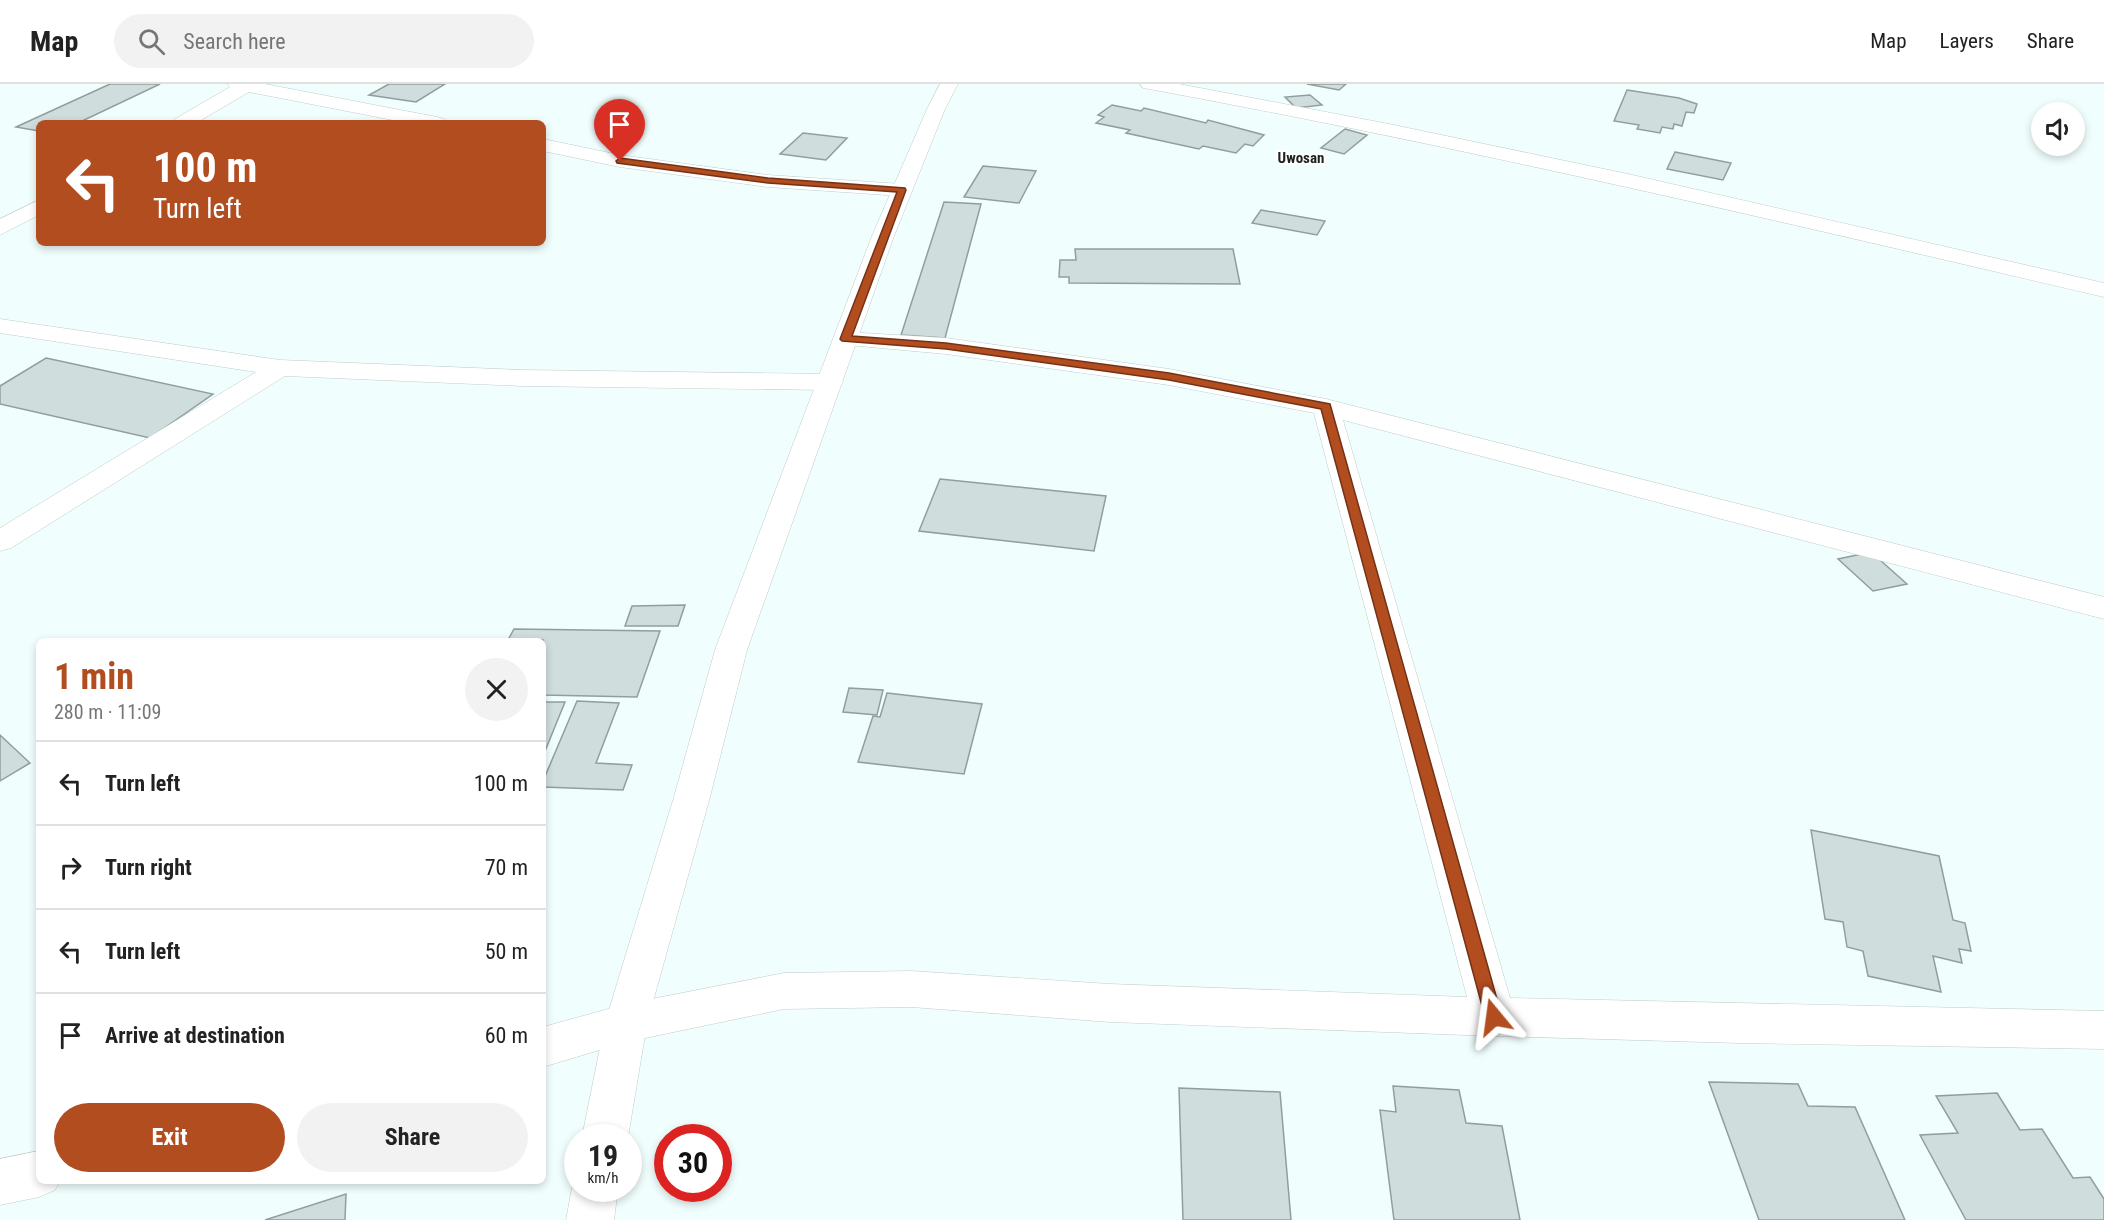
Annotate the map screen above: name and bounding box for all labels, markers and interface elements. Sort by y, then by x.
search box [114,14,534,68]
text: Map [30,25,78,58]
icon: search [135,25,168,58]
text: Search here [183,29,286,54]
text: Map [1870,29,1907,53]
text: Layers [1940,29,1994,53]
text: Share [2027,29,2074,53]
pin [594,99,645,161]
map controls [2031,102,2085,156]
button: sound [2031,102,2085,156]
icon: arrive [603,108,636,141]
text: 100 m [153,143,258,192]
icon: left [54,144,132,222]
district label: Uwosan [1278,149,1324,167]
text: Turn left [153,193,242,225]
text: 1 min [54,656,134,698]
button: close [465,658,528,721]
text: 280 m · 11:09 [54,700,161,724]
icon: left [54,767,87,800]
text: Turn left [105,771,180,796]
text: 100 m [474,771,528,796]
icon: right [54,851,87,884]
text: Turn right [105,855,192,880]
text: 70 m [485,855,528,880]
icon: left [54,935,87,968]
text: Turn left [105,939,180,964]
text: 50 m [485,939,528,964]
position arrow [1462,985,1526,1049]
icon: arrive [54,1019,87,1052]
text: Arrive at destination [105,1023,285,1048]
text: 60 m [485,1023,528,1048]
button: Exit [54,1103,285,1172]
button: Share [297,1103,528,1172]
speed limit sign: 30 [654,1124,732,1202]
text: 19 [588,1138,618,1173]
text: km/h [588,1169,618,1187]

